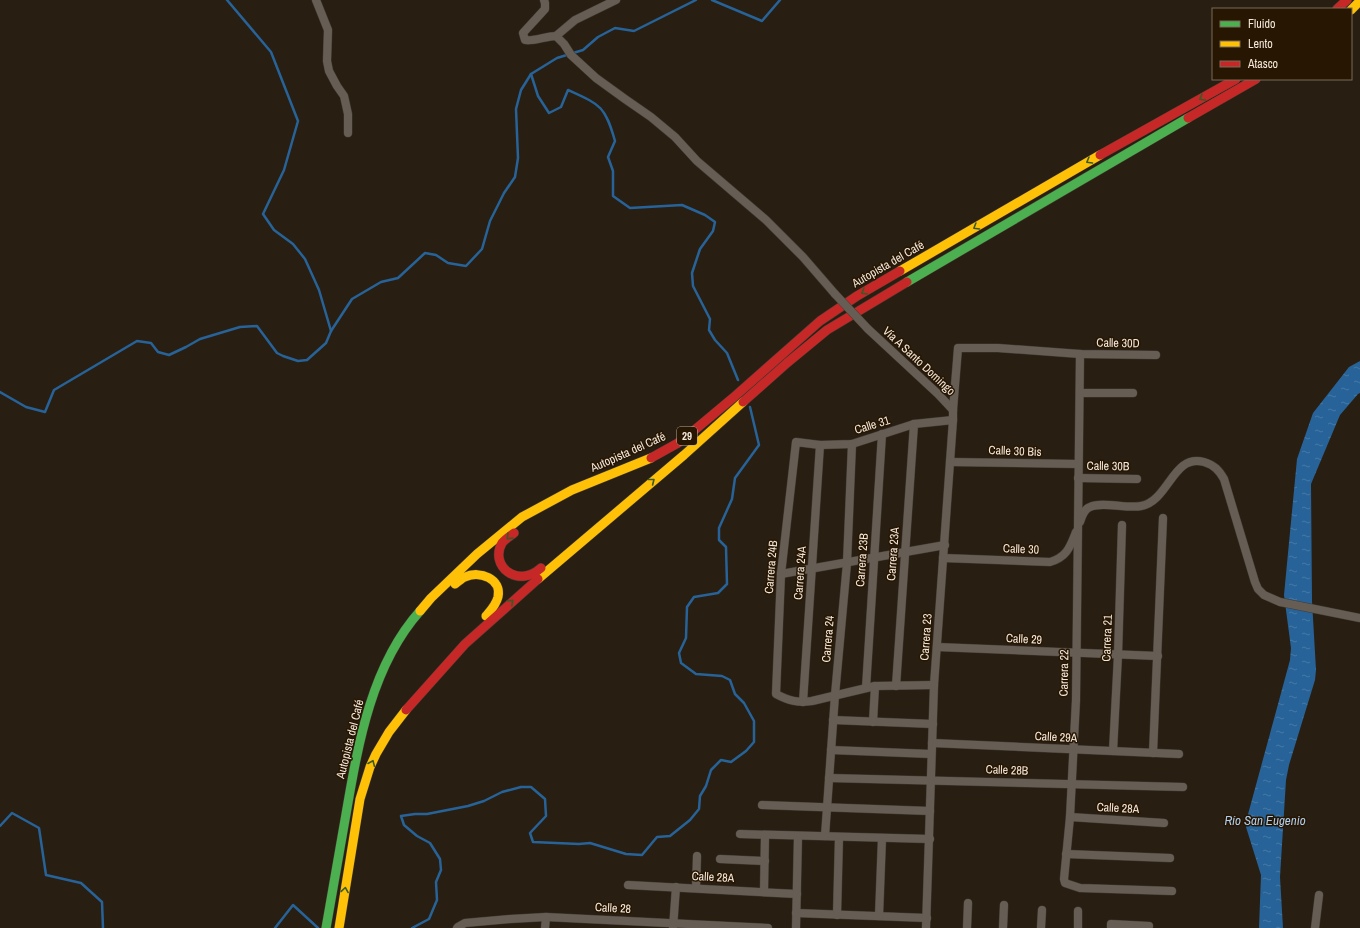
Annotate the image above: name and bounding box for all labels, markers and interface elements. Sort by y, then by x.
legend [1212,8,1352,80]
text: Fluido [1248,16,1275,32]
text: Lento [1248,36,1273,52]
text: Atasco [1247,56,1278,72]
one-way arrow [1199,93,1206,101]
one-way arrow [1085,157,1093,164]
one-way arrow [973,223,980,230]
street label: Autopista del Café [848,237,927,292]
one-way arrow [861,288,868,295]
street label: Vía A Santo Domingo [879,323,959,399]
street label: Calle 30D [1096,335,1140,351]
street label: Calle 31 [852,412,892,438]
road number: 29 [677,427,697,445]
street label: Autopista del Café [587,428,668,476]
street label: Calle 30 Bis [988,442,1042,460]
street label: Calle 30B [1087,458,1130,474]
one-way arrow [648,479,655,486]
street label: Carrera 23A [883,526,903,581]
one-way arrow [506,532,514,540]
street label: Carrera 23B [852,532,872,587]
street label: Carrera 24B [761,539,781,594]
street label: Calle 30 [1003,540,1039,558]
street label: Carrera 24A [790,545,810,600]
one-way arrow [506,599,514,607]
street label: Carrera 23 [916,613,936,661]
street label: Carrera 24 [818,614,838,663]
street label: Carrera 21 [1098,614,1116,662]
street label: Calle 29 [1006,630,1042,648]
street label: Carrera 22 [1056,649,1072,697]
street label: Autopista del Café [332,698,368,781]
street label: Calle 29A [1034,728,1078,746]
one-way arrow [367,759,375,767]
street label: Calle 28B [985,761,1029,779]
street label: Calle 28A [1096,799,1140,817]
water label: Río San Eugenio [1224,812,1306,829]
street label: Calle 28A [691,868,735,886]
one-way arrow [340,886,349,893]
street label: Calle 28 [595,899,631,917]

